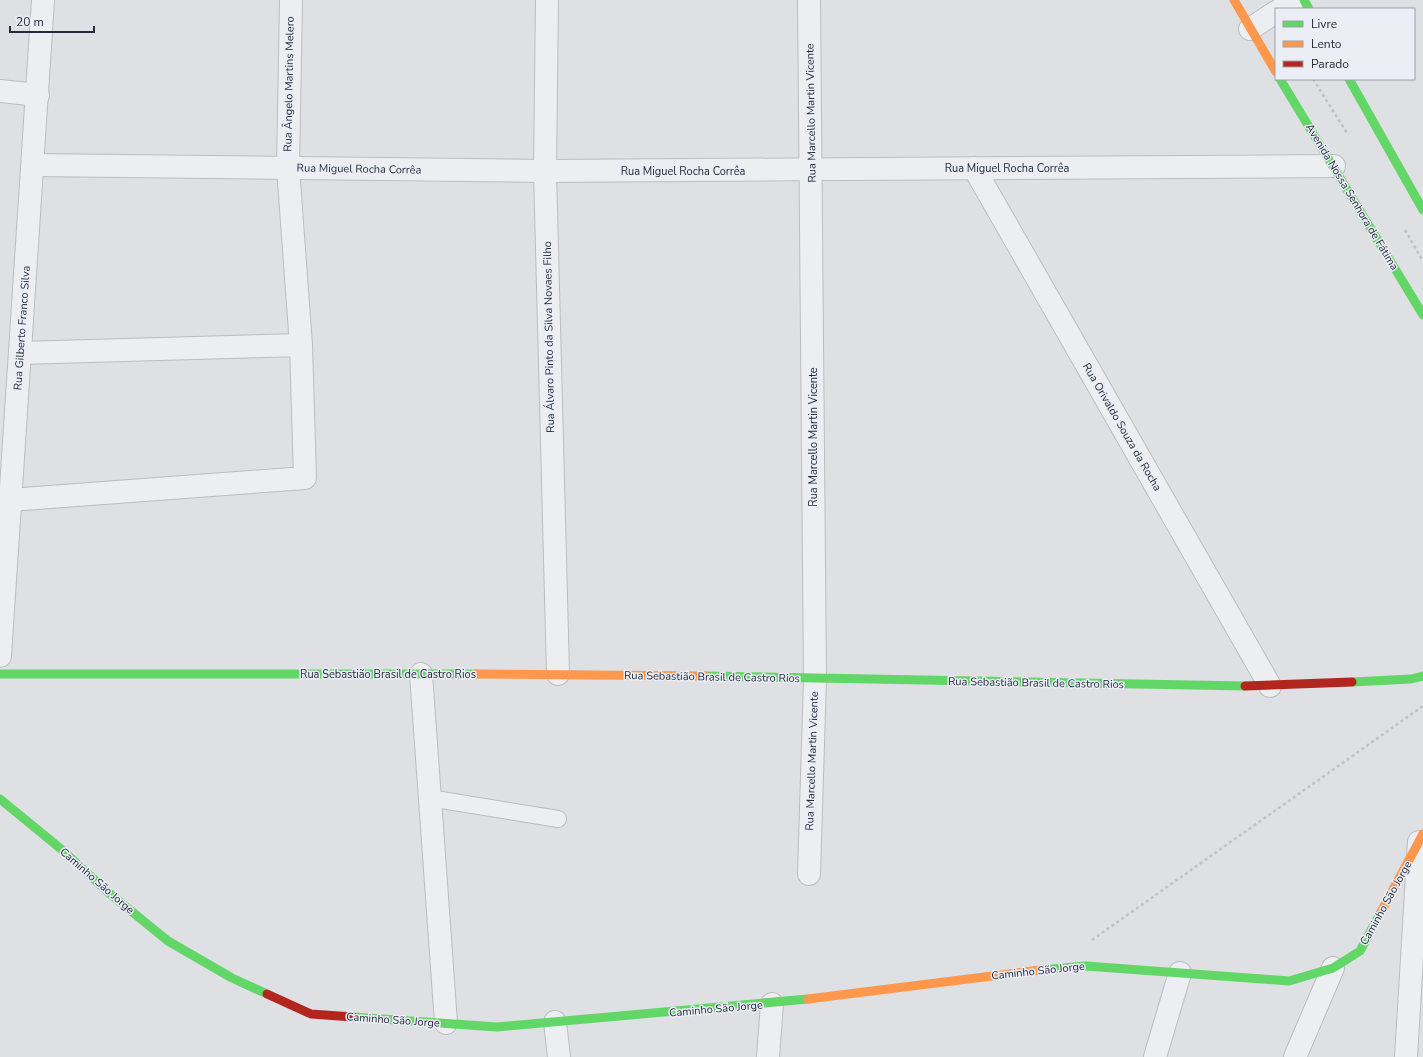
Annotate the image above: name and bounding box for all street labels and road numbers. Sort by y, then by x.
street label: Rua Ângelo Martins Melero [279,16,298,152]
street label: Rua Marcello Martin Vicente [802,43,820,183]
street label: Avenida Nossa Senhora de Fátima [1302,121,1402,273]
street label: Rua Miguel Rocha Corrêa [297,160,422,178]
street label: Rua Miguel Rocha Corrêa [945,161,1069,176]
street label: Rua Miguel Rocha Corrêa [621,164,745,179]
street label: Rua Álvaro Pinto da Silva Novaes Filho [539,241,558,433]
street label: Rua Gilberto Franco Silva [10,265,34,391]
street label: Rua Orivaldo Souza da Rocha [1079,360,1165,494]
street label: Rua Marcello Martin Vicente [806,367,821,507]
street label: Rua Sebastião Brasil de Castro Rios [300,667,476,682]
street label: Rua Sebastião Brasil de Castro Rios [624,668,800,686]
street label: Rua Sebastião Brasil de Castro Rios [948,674,1124,692]
street label: Rua Marcello Martin Vicente [802,691,822,831]
street label: Caminho São Jorge [57,845,137,918]
street label: Caminho São Jorge [1357,858,1415,948]
street label: Caminho São Jorge [991,959,1086,983]
street label: Caminho São Jorge [669,997,764,1021]
street label: Caminho São Jorge [346,1009,440,1031]

